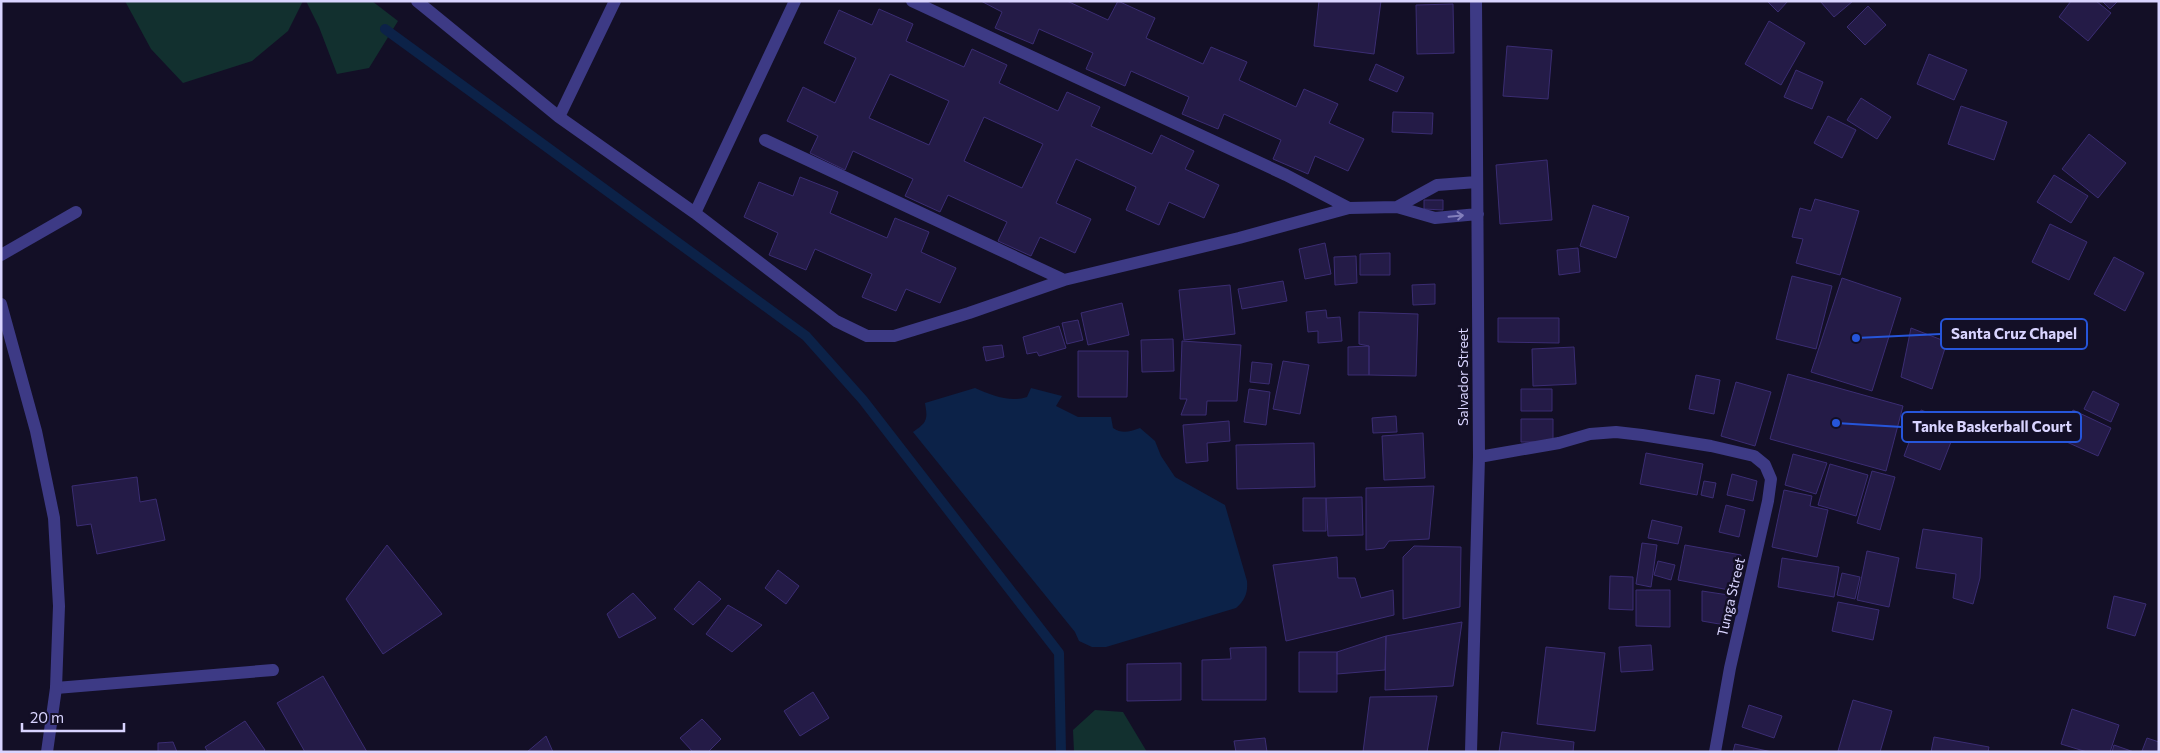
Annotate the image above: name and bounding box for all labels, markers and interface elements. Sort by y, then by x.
one-way arrow [1448,211,1464,221]
callout: Santa Cruz Chapel [1941,319,2087,349]
text: Santa Cruz Chapel [1951,324,2077,342]
street label: Salvador Street [1454,328,1471,426]
callout: Tanke Baskerball Court [1902,412,2081,442]
text: Tanke Baskerball Court [1912,417,2072,435]
street label: Tunga Street [1713,555,1748,638]
scale bar [22,700,125,732]
text: 20 m [30,708,64,726]

